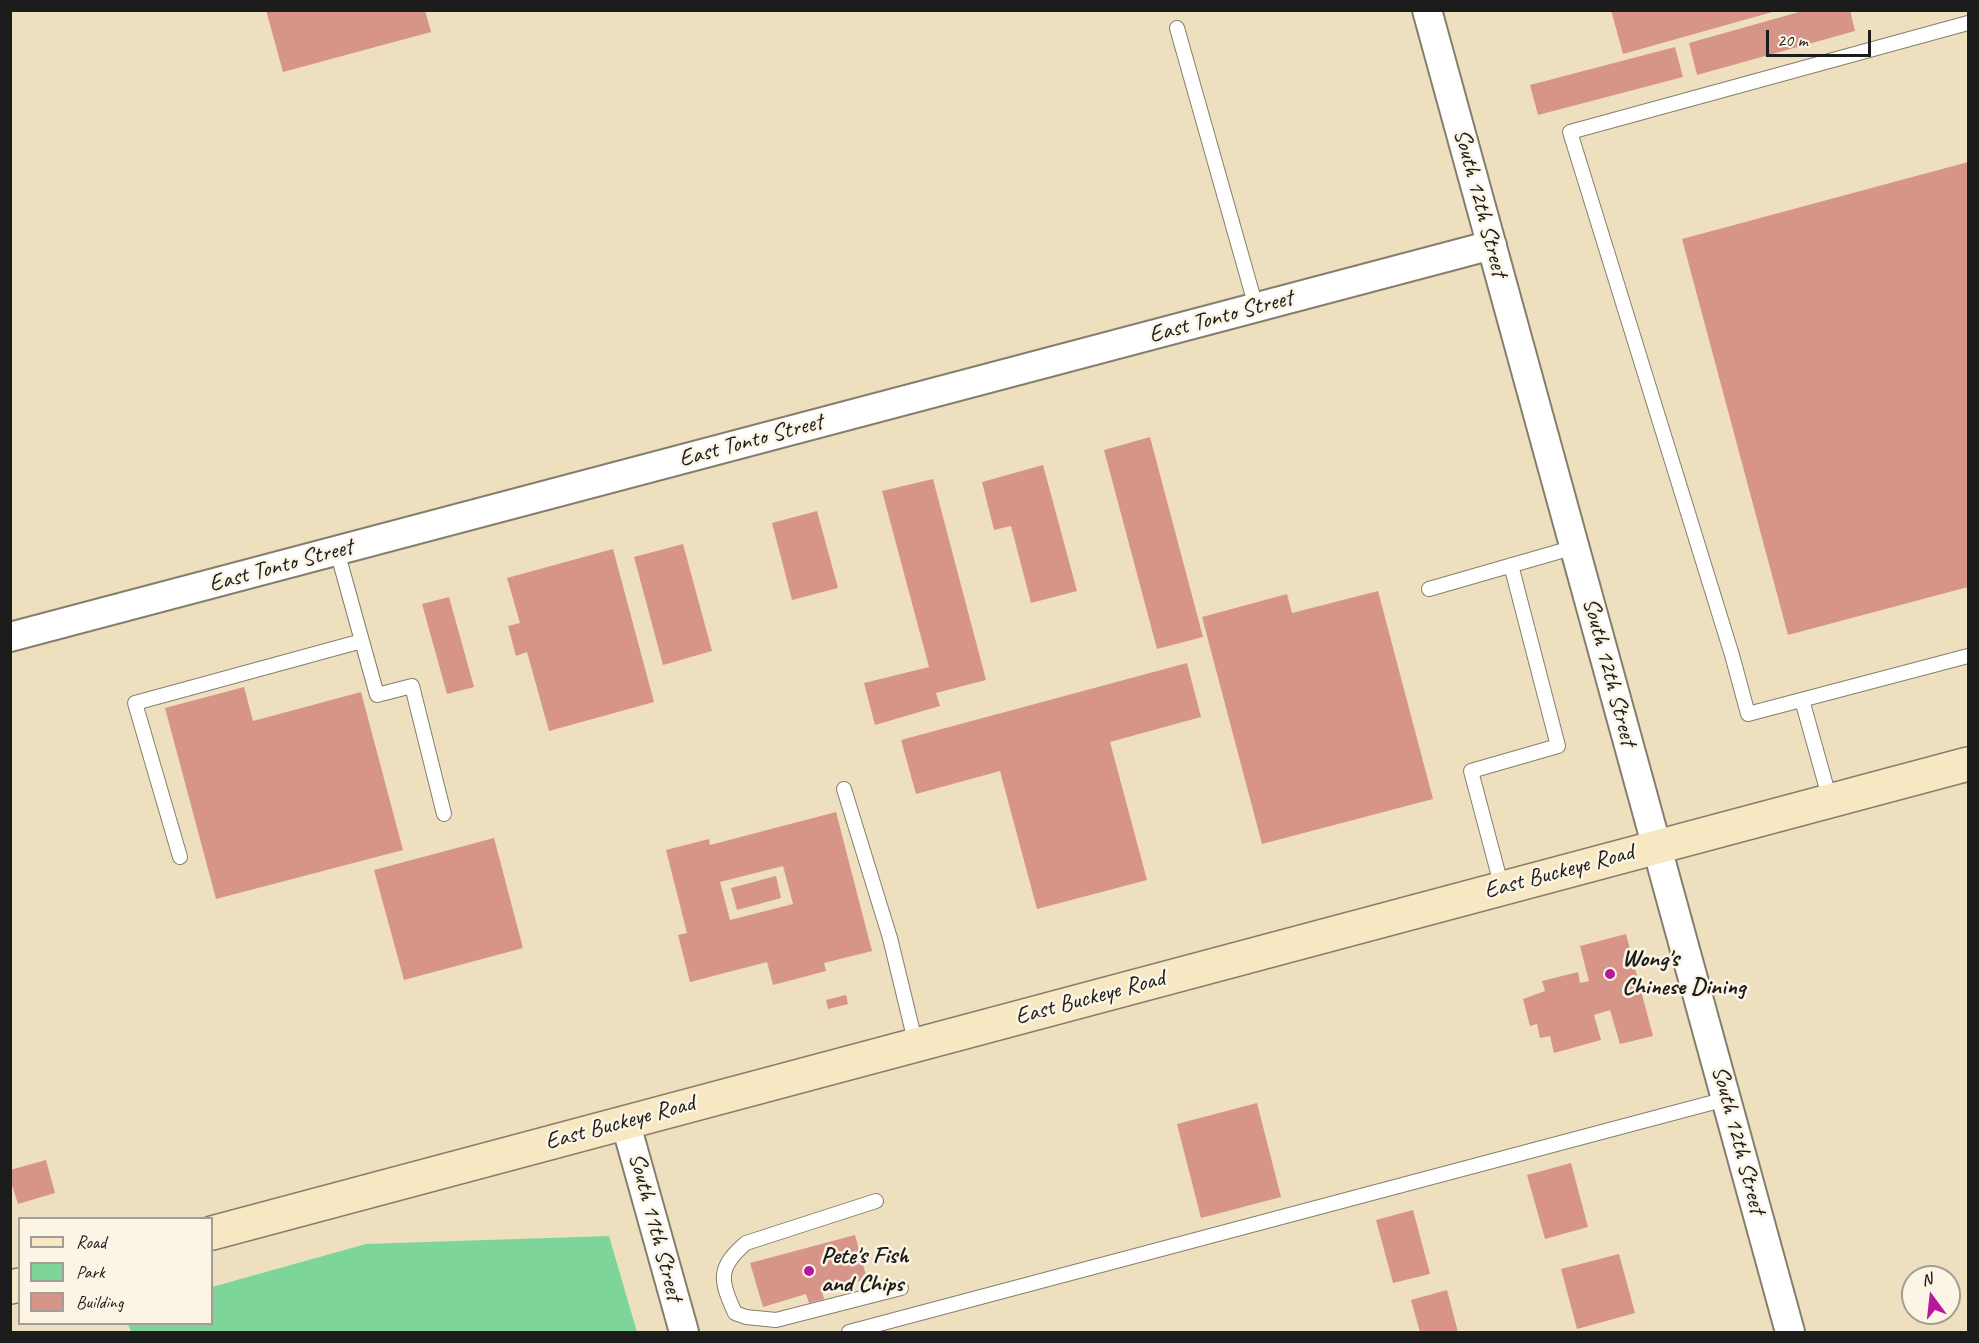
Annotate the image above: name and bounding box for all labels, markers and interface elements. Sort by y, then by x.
scale bar [1769,18,1874,56]
text: 20 m [1777,29,1808,51]
street label: South 12th Street [1446,126,1514,280]
street label: East Tonto Street [1146,284,1296,350]
street label: East Tonto Street [676,408,826,474]
street label: East Tonto Street [206,533,356,599]
street label: South 12th Street [1575,595,1643,749]
street label: East Buckeye Road [1481,838,1637,906]
place label: Wong's Chinese Dining [1622,946,1745,1002]
street label: East Buckeye Road [1012,964,1168,1032]
marker: Wong's Chinese Dining [1603,967,1617,981]
street label: South 12th Street [1704,1063,1772,1217]
street label: East Buckeye Road [542,1089,698,1157]
street label: South 11th Street [621,1150,689,1304]
legend [18,1217,213,1325]
text: Road [76,1231,106,1253]
place label: Pete's Fish and Chips [821,1243,908,1299]
text: Park [76,1261,105,1283]
marker: Pete's Fish and Chips [802,1264,816,1278]
north arrow [1901,1265,1961,1325]
text: N [1919,1269,1934,1290]
text: Building [76,1291,123,1313]

